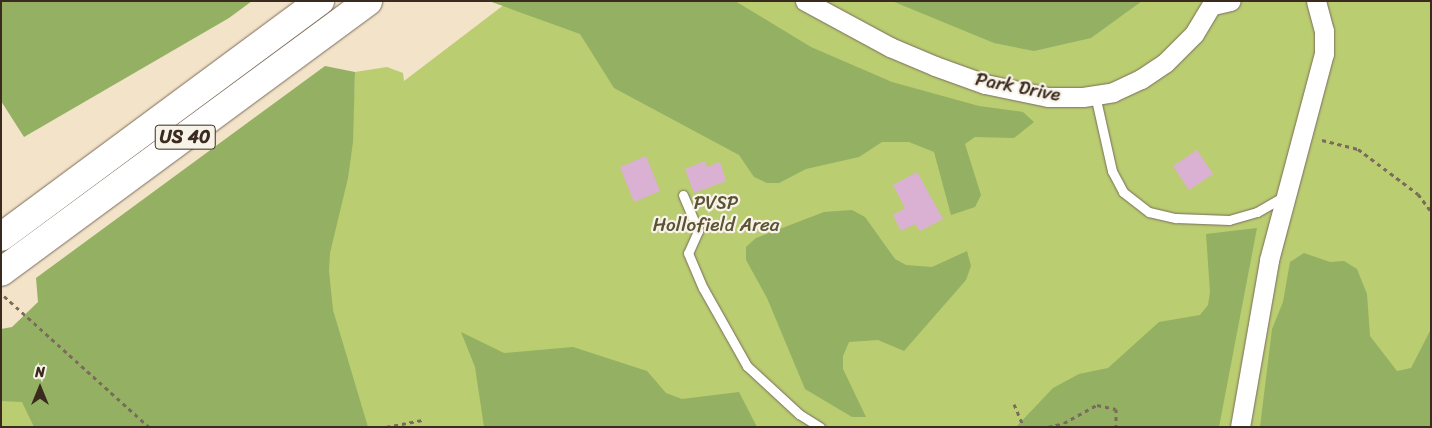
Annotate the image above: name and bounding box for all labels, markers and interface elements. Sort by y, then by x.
street label: Park Drive [973,68,1063,106]
road number: US 40 [154,121,216,152]
park label: PVSP Hollofield Area [653,192,779,236]
text: N [35,360,45,385]
north arrow [15,363,65,413]

